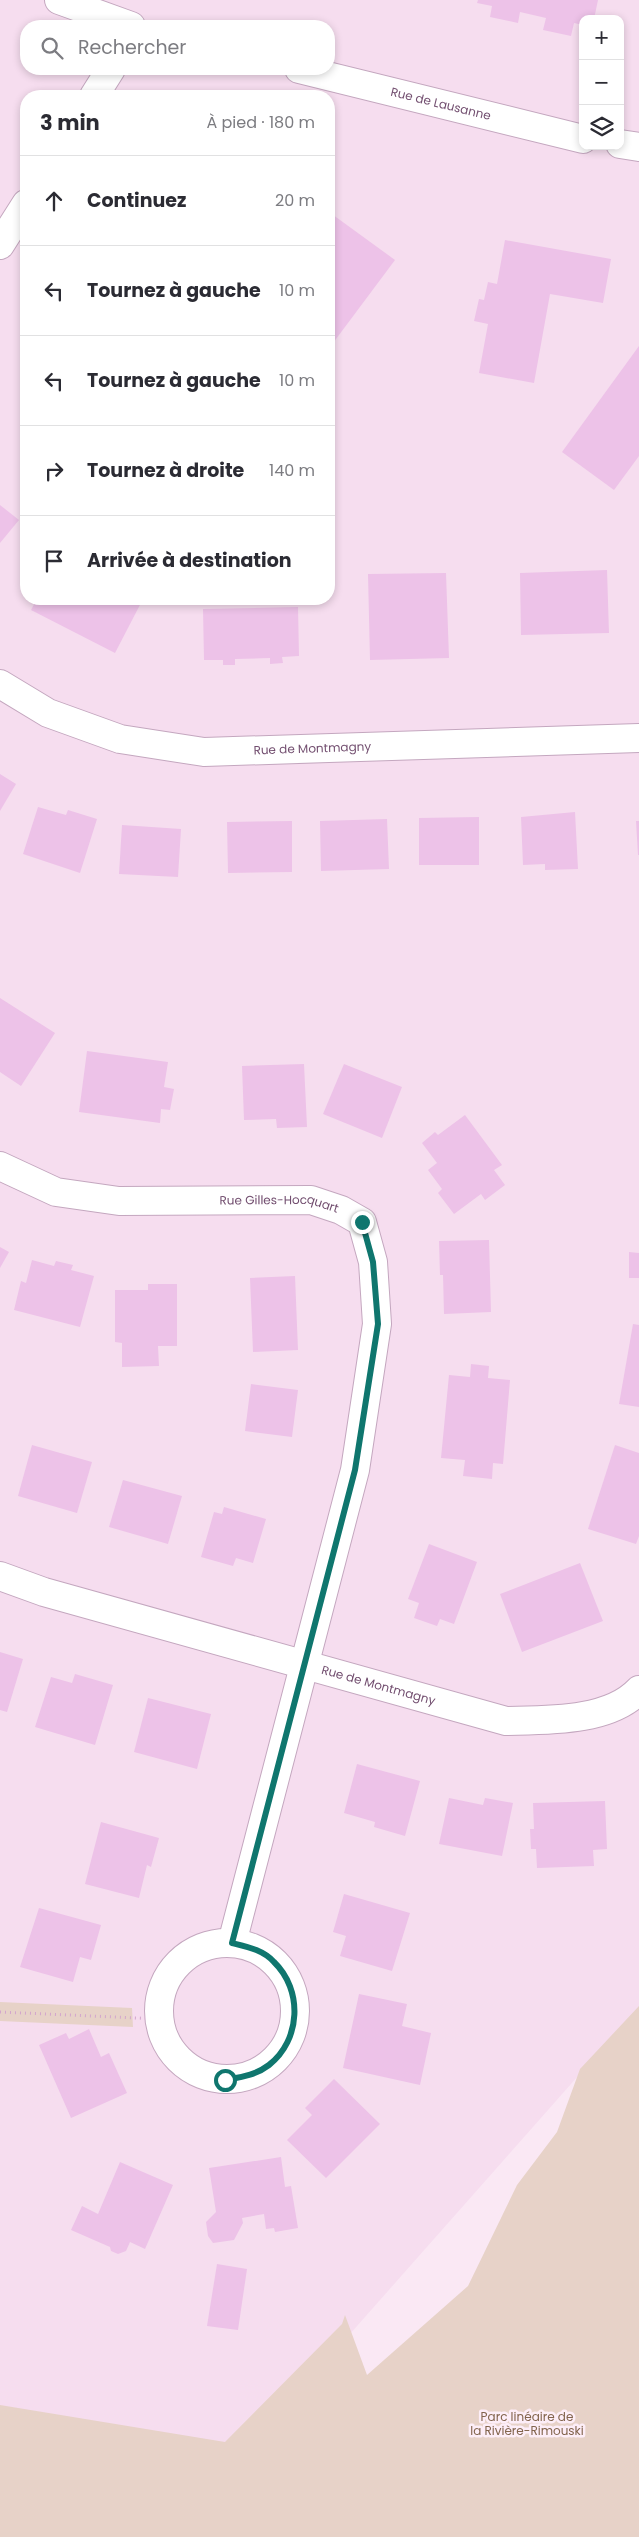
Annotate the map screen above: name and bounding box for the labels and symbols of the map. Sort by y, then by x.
street label: Rue de Lausanne [389,83,493,124]
street label: Rue de Montmagny [253,738,372,758]
street label: Rue Gilles-Hocquart [219,1190,341,1217]
route end [351,1211,374,1234]
street label: Rue de Montmagny [320,1661,438,1709]
route start [214,2069,237,2092]
park label: Parc linéaire de la Rivière-Rimouski [470,2408,584,2439]

